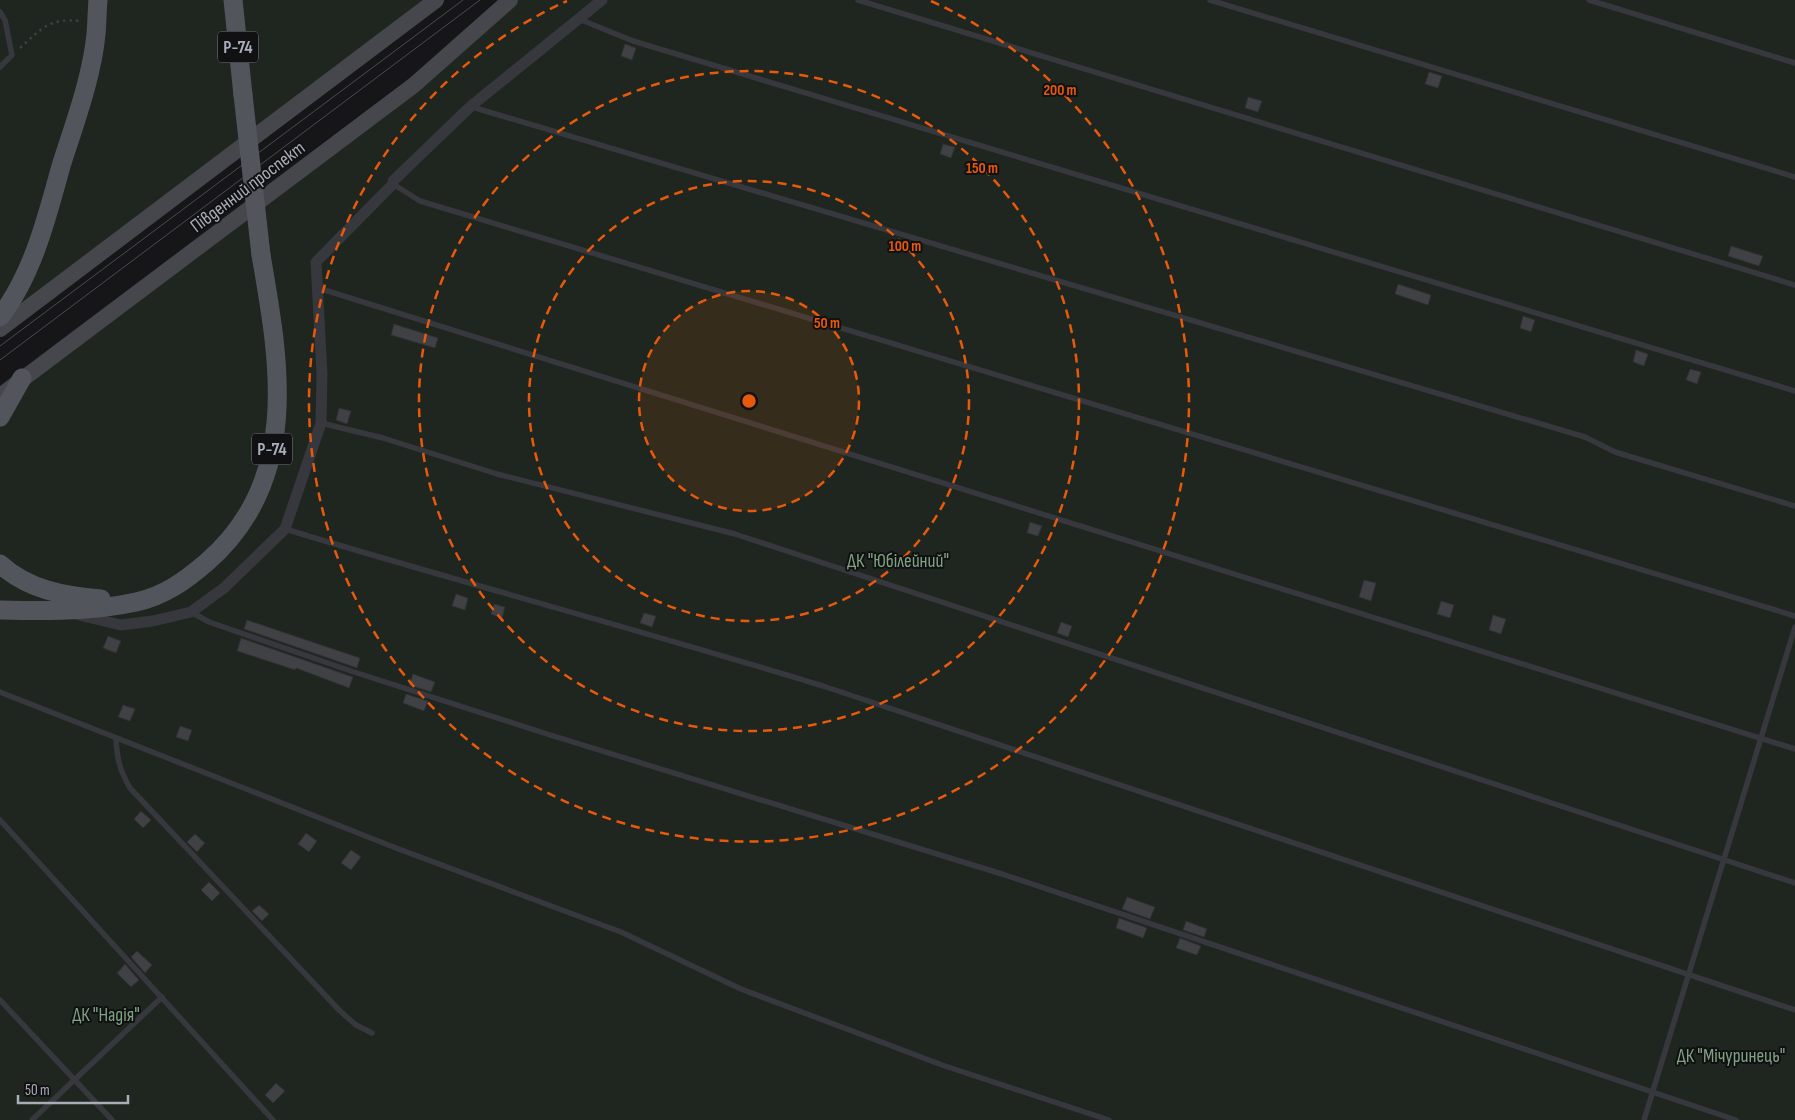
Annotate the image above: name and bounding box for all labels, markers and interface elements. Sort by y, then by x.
road number: Р-74 [218,32,258,62]
text: 200 m [1043,81,1077,100]
street label: Південний проспект [186,137,310,238]
text: 150 m [966,159,998,178]
text: 100 m [889,237,921,256]
text: 50 m [814,314,840,333]
centre of rings [740,392,758,410]
road number: Р-74 [252,434,292,464]
park label: ДК "Юбілейний" [847,550,949,573]
park label: ДК "Надія" [72,1004,140,1027]
park label: ДК "Мічуринець" [1677,1045,1785,1068]
scale bar [18,1072,128,1104]
text: 50 m [25,1081,50,1100]

